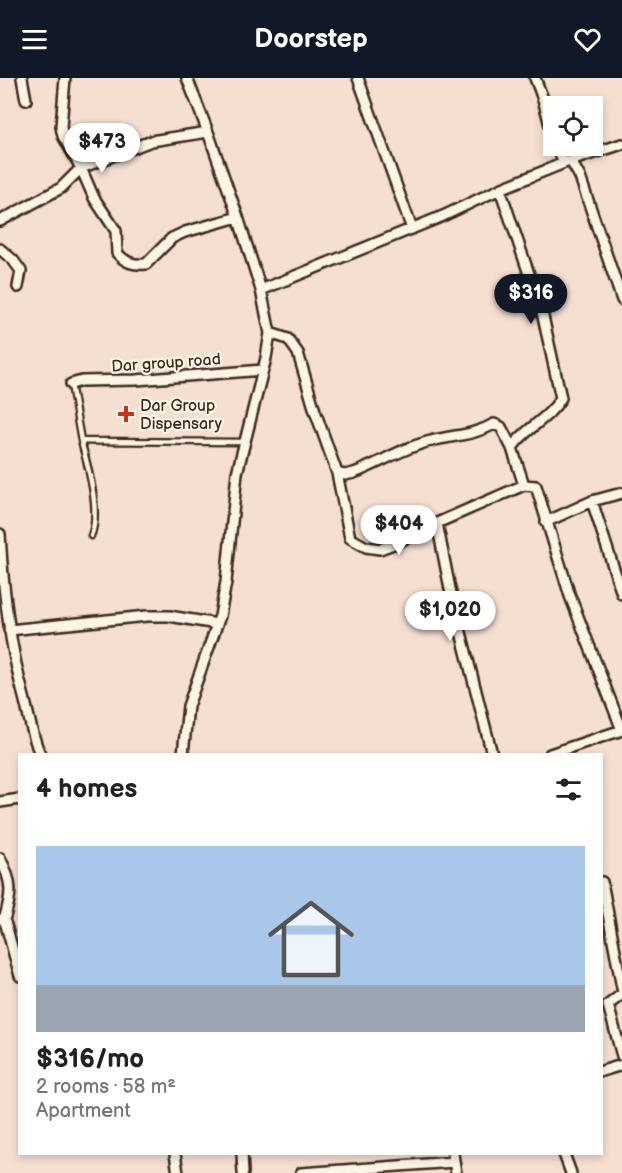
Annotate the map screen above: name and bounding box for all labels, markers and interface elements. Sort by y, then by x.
icon: menu [18,23,51,56]
text: Doorstep [254,23,368,55]
icon: heart [571,23,604,56]
map controls [543,96,603,156]
button: locate [543,96,603,156]
pin: $473 [66,123,138,174]
text: $473 [78,130,126,154]
pin: $316 [495,274,567,325]
text: $316 [508,281,554,305]
street label: Dar group road [111,350,221,377]
place label: Dar Group Dispensary [140,397,223,434]
marker: Dar Group Dispensary [117,405,135,423]
pin: $404 [363,505,435,556]
text: $404 [374,512,424,536]
pin: $1,020 [401,591,499,642]
text: $1,020 [419,598,481,622]
icon: filters [552,773,585,806]
text: 4 homes [36,774,137,805]
icon: home [257,885,365,993]
text: $316/mo [36,1044,144,1075]
text: 2 rooms · 58 m² [36,1075,176,1099]
text: Apartment [36,1099,131,1123]

